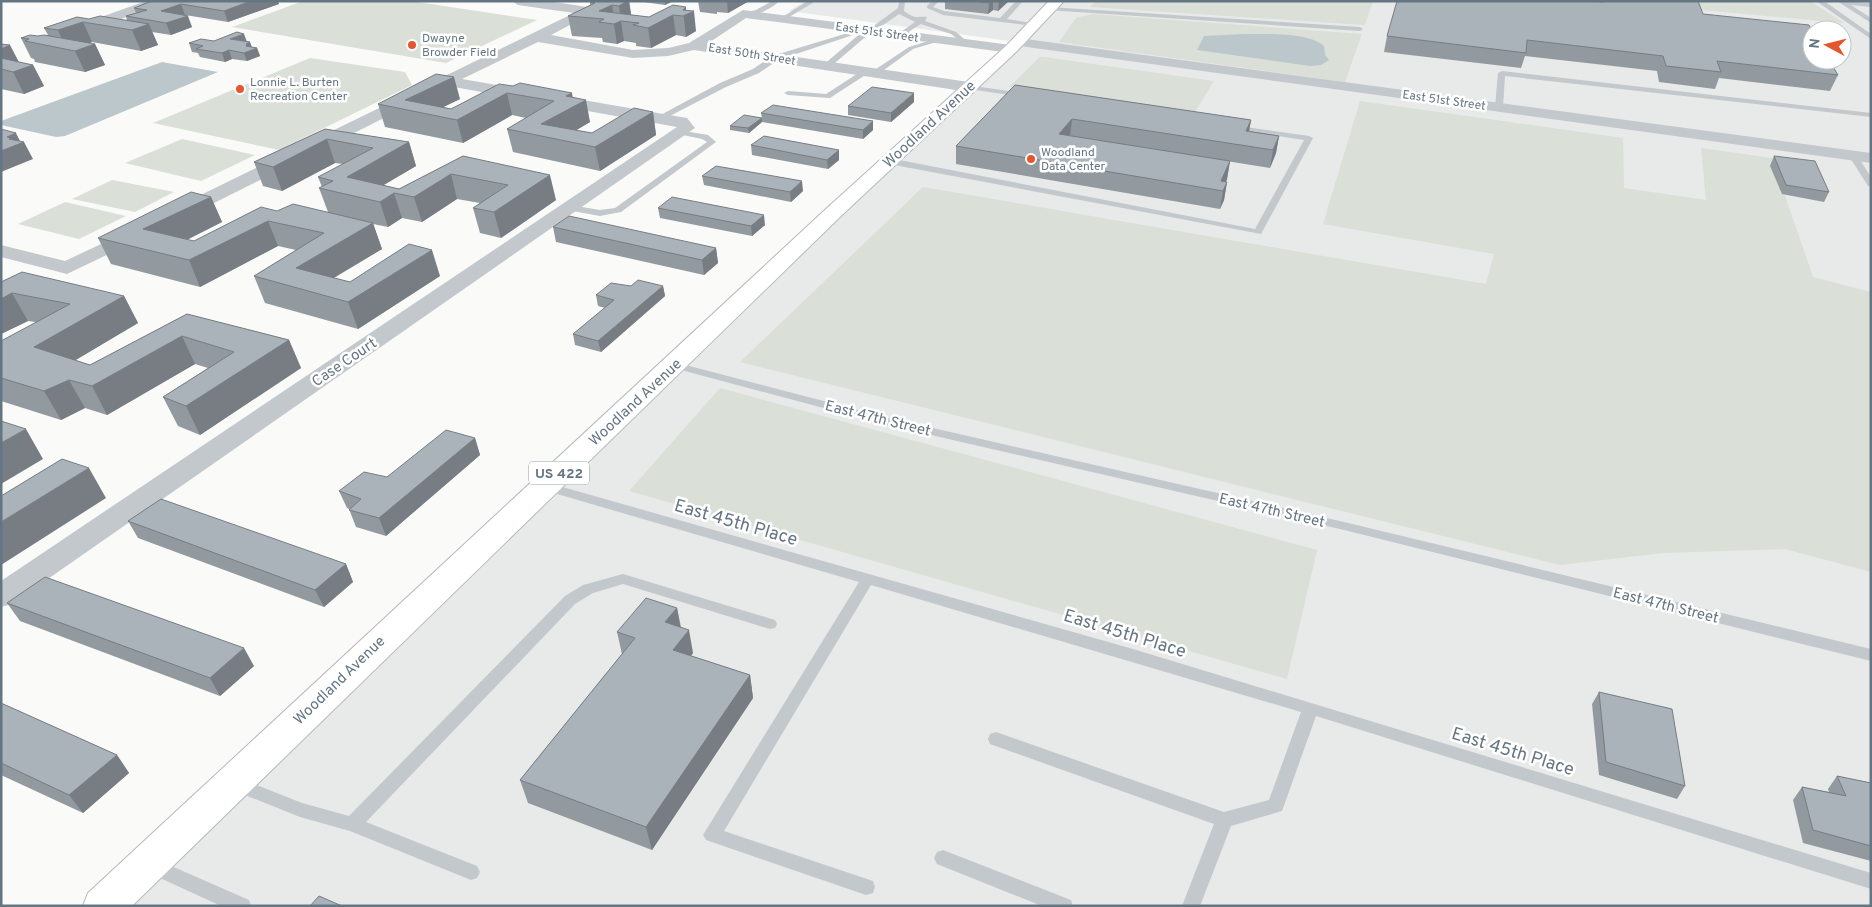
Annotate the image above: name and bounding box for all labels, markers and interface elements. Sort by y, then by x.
street label: East 51st Street [834,19,920,47]
north arrow [1802,20,1852,70]
place label: Dwayne Browder Field [422,31,496,61]
text: N [1807,38,1825,50]
marker: Dwayne Browder Field [406,39,418,51]
street label: East 50th Street [707,40,797,70]
place label: Lonnie L. Burten Recreation Center [250,75,348,105]
street label: Woodland Avenue [880,77,980,173]
marker: Lonnie L. Burten Recreation Center [234,83,246,95]
street label: East 51st Street [1401,87,1487,115]
place label: Woodland Data Center [1041,145,1106,175]
marker: Woodland Data Center [1025,153,1037,165]
street label: Case Court [309,335,381,392]
street label: Woodland Avenue [586,355,686,451]
street label: East 47th Street [823,397,932,442]
road number: US 422 [529,462,589,484]
street label: East 47th Street [1217,490,1326,533]
street label: East 45th Place [671,495,800,552]
street label: East 47th Street [1611,584,1720,629]
street label: East 45th Place [1060,605,1189,664]
street label: Woodland Avenue [290,633,390,730]
street label: East 45th Place [1448,723,1577,782]

